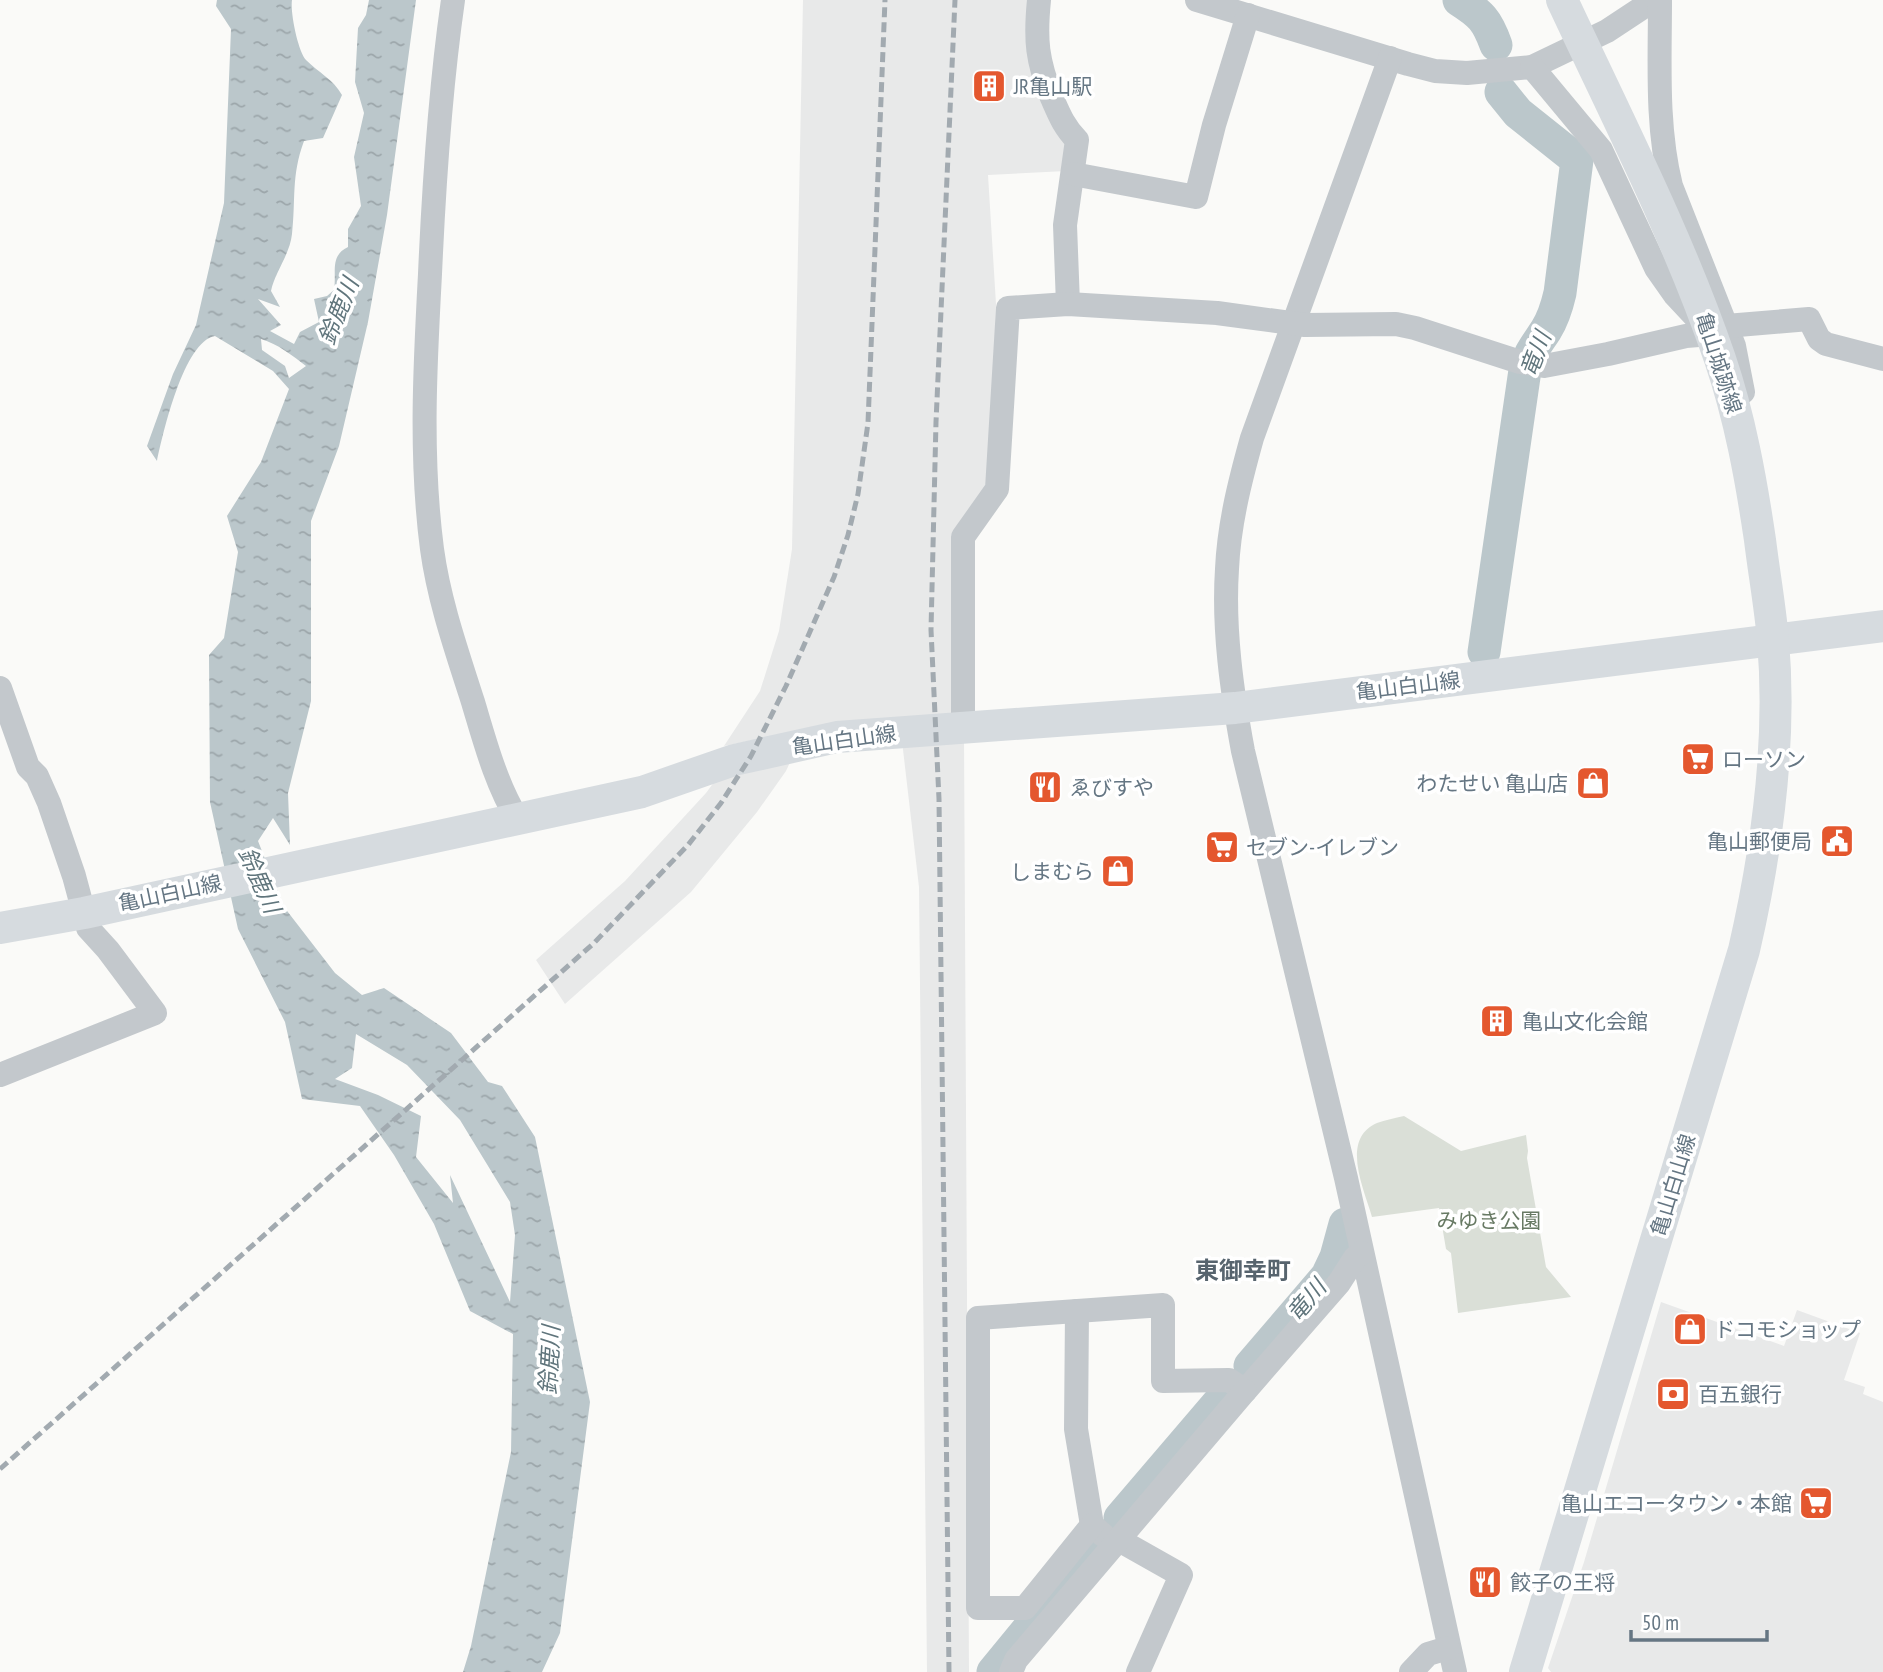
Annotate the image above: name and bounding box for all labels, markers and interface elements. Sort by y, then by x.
building icon: JR亀山駅 [970,67,1008,105]
place label: JR亀山駅 [1013,73,1092,100]
water label: 鈴鹿川 [312,271,365,348]
street label: 亀山城跡線 [1690,309,1748,417]
water label: 竜川 [1513,325,1558,381]
street label: 亀山白山線 [1354,666,1462,706]
street label: 亀山白山線 [790,719,898,761]
supermarket icon: ローソン [1679,740,1717,778]
place label: ローソン [1722,746,1806,773]
shop icon: わたせい 亀山店 [1574,764,1612,802]
restaurant icon: ゑびすや [1026,768,1064,806]
place label: わたせい 亀山店 [1417,770,1568,797]
place label: ゑびすや [1070,774,1154,801]
public building icon: 亀山郵便局 [1818,822,1856,860]
supermarket icon: セブン-イレブン [1203,828,1241,866]
place label: 亀山郵便局 [1707,828,1812,855]
place label: セブン-イレブン [1246,834,1399,861]
water label: 鈴鹿川 [233,843,288,920]
shop icon: しまむら [1099,852,1137,890]
place label: しまむら [1010,858,1094,885]
street label: 亀山白山線 [116,869,224,917]
building icon: 亀山文化会館 [1478,1002,1516,1040]
place label: 亀山文化会館 [1522,1008,1648,1035]
street label: 亀山白山線 [1645,1131,1701,1239]
park label: みゆき公園 [1437,1207,1542,1234]
district label: 東御幸町 [1195,1255,1291,1286]
water label: 竜川 [1280,1271,1334,1327]
shop icon: ドコモショップ [1671,1310,1709,1348]
place label: ドコモショップ [1714,1316,1861,1343]
water label: 鈴鹿川 [533,1322,565,1395]
bank icon: 百五銀行 [1654,1375,1692,1413]
place label: 百五銀行 [1698,1381,1782,1408]
supermarket icon: 亀山エコータウン・本館 [1797,1484,1835,1522]
place label: 亀山エコータウン・本館 [1561,1490,1792,1517]
restaurant icon: 餃子の王将 [1466,1563,1504,1601]
place label: 餃子の王将 [1510,1569,1615,1596]
scale bar [1631,1598,1768,1642]
text: 50 m [1642,1609,1679,1636]

